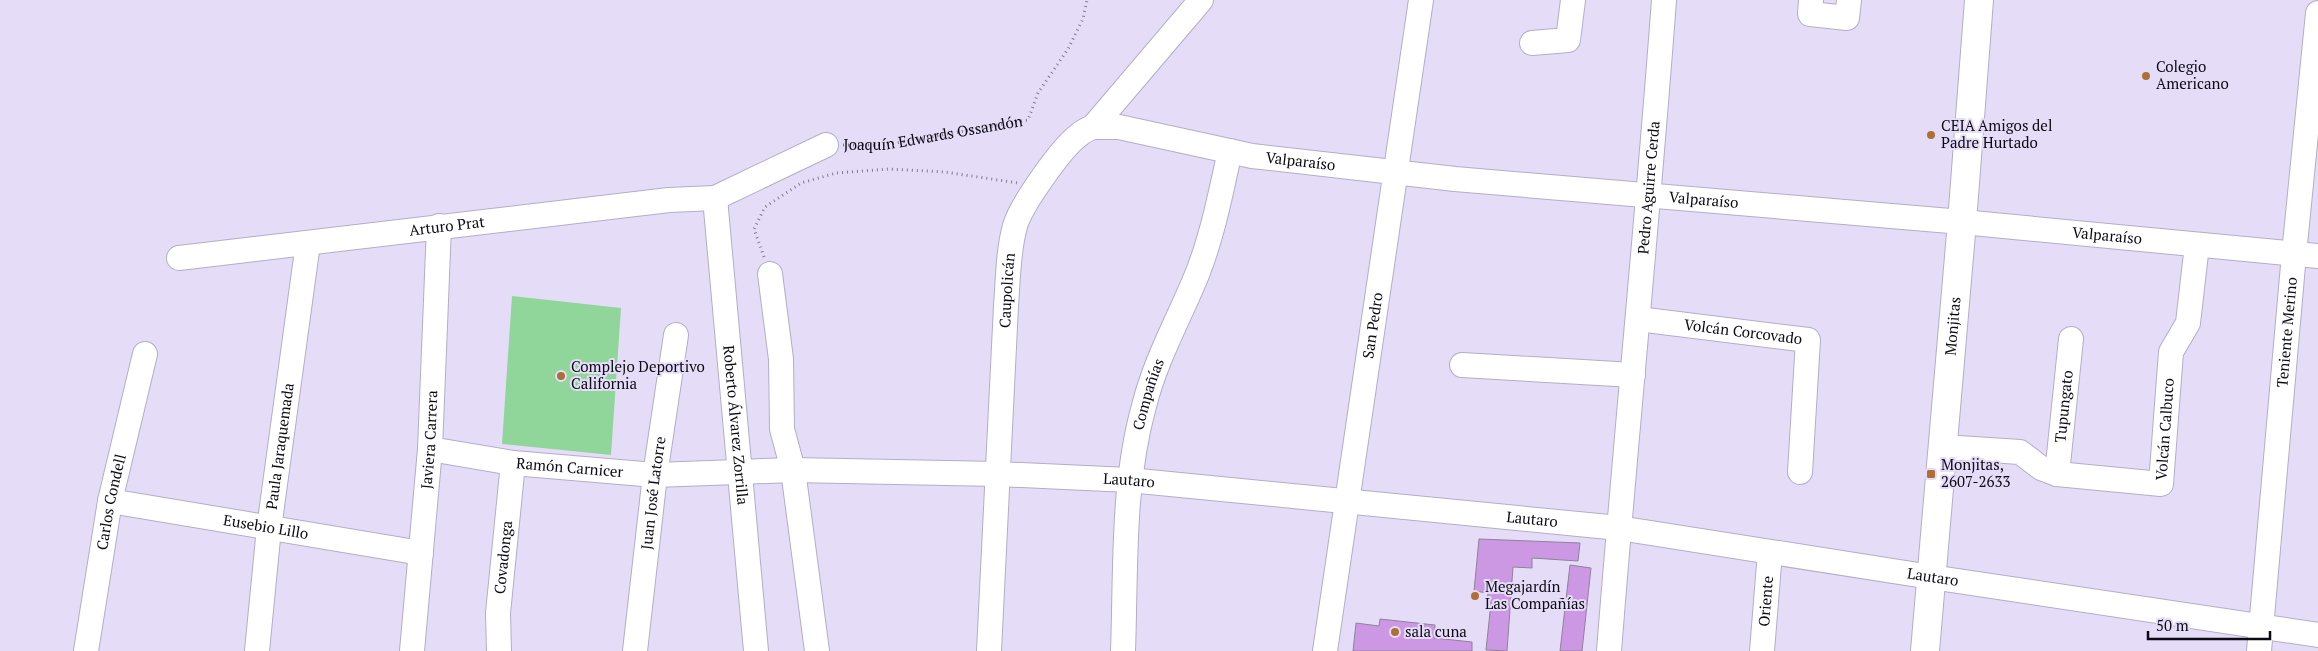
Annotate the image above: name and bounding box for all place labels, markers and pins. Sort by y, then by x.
place label: Colegio Americano [2156,56,2229,93]
marker: Colegio Americano [2140,70,2152,82]
place label: CEIA Amigos del Padre Hurtado [1941,115,2052,152]
marker: CEIA Amigos del Padre Hurtado [1925,129,1937,141]
place label: Complejo Deportivo California [571,356,705,393]
marker: Complejo Deportivo California [555,370,567,382]
place label: Monjitas, 2607-2633 [1941,454,2011,491]
marker: Monjitas, 2607-2633 [1925,468,1937,480]
place label: Megajardín Las Compañías [1485,576,1585,613]
marker: Megajardín Las Compañías [1469,590,1481,602]
place label: sala cuna [1405,621,1467,641]
marker: sala cuna [1389,626,1401,638]

